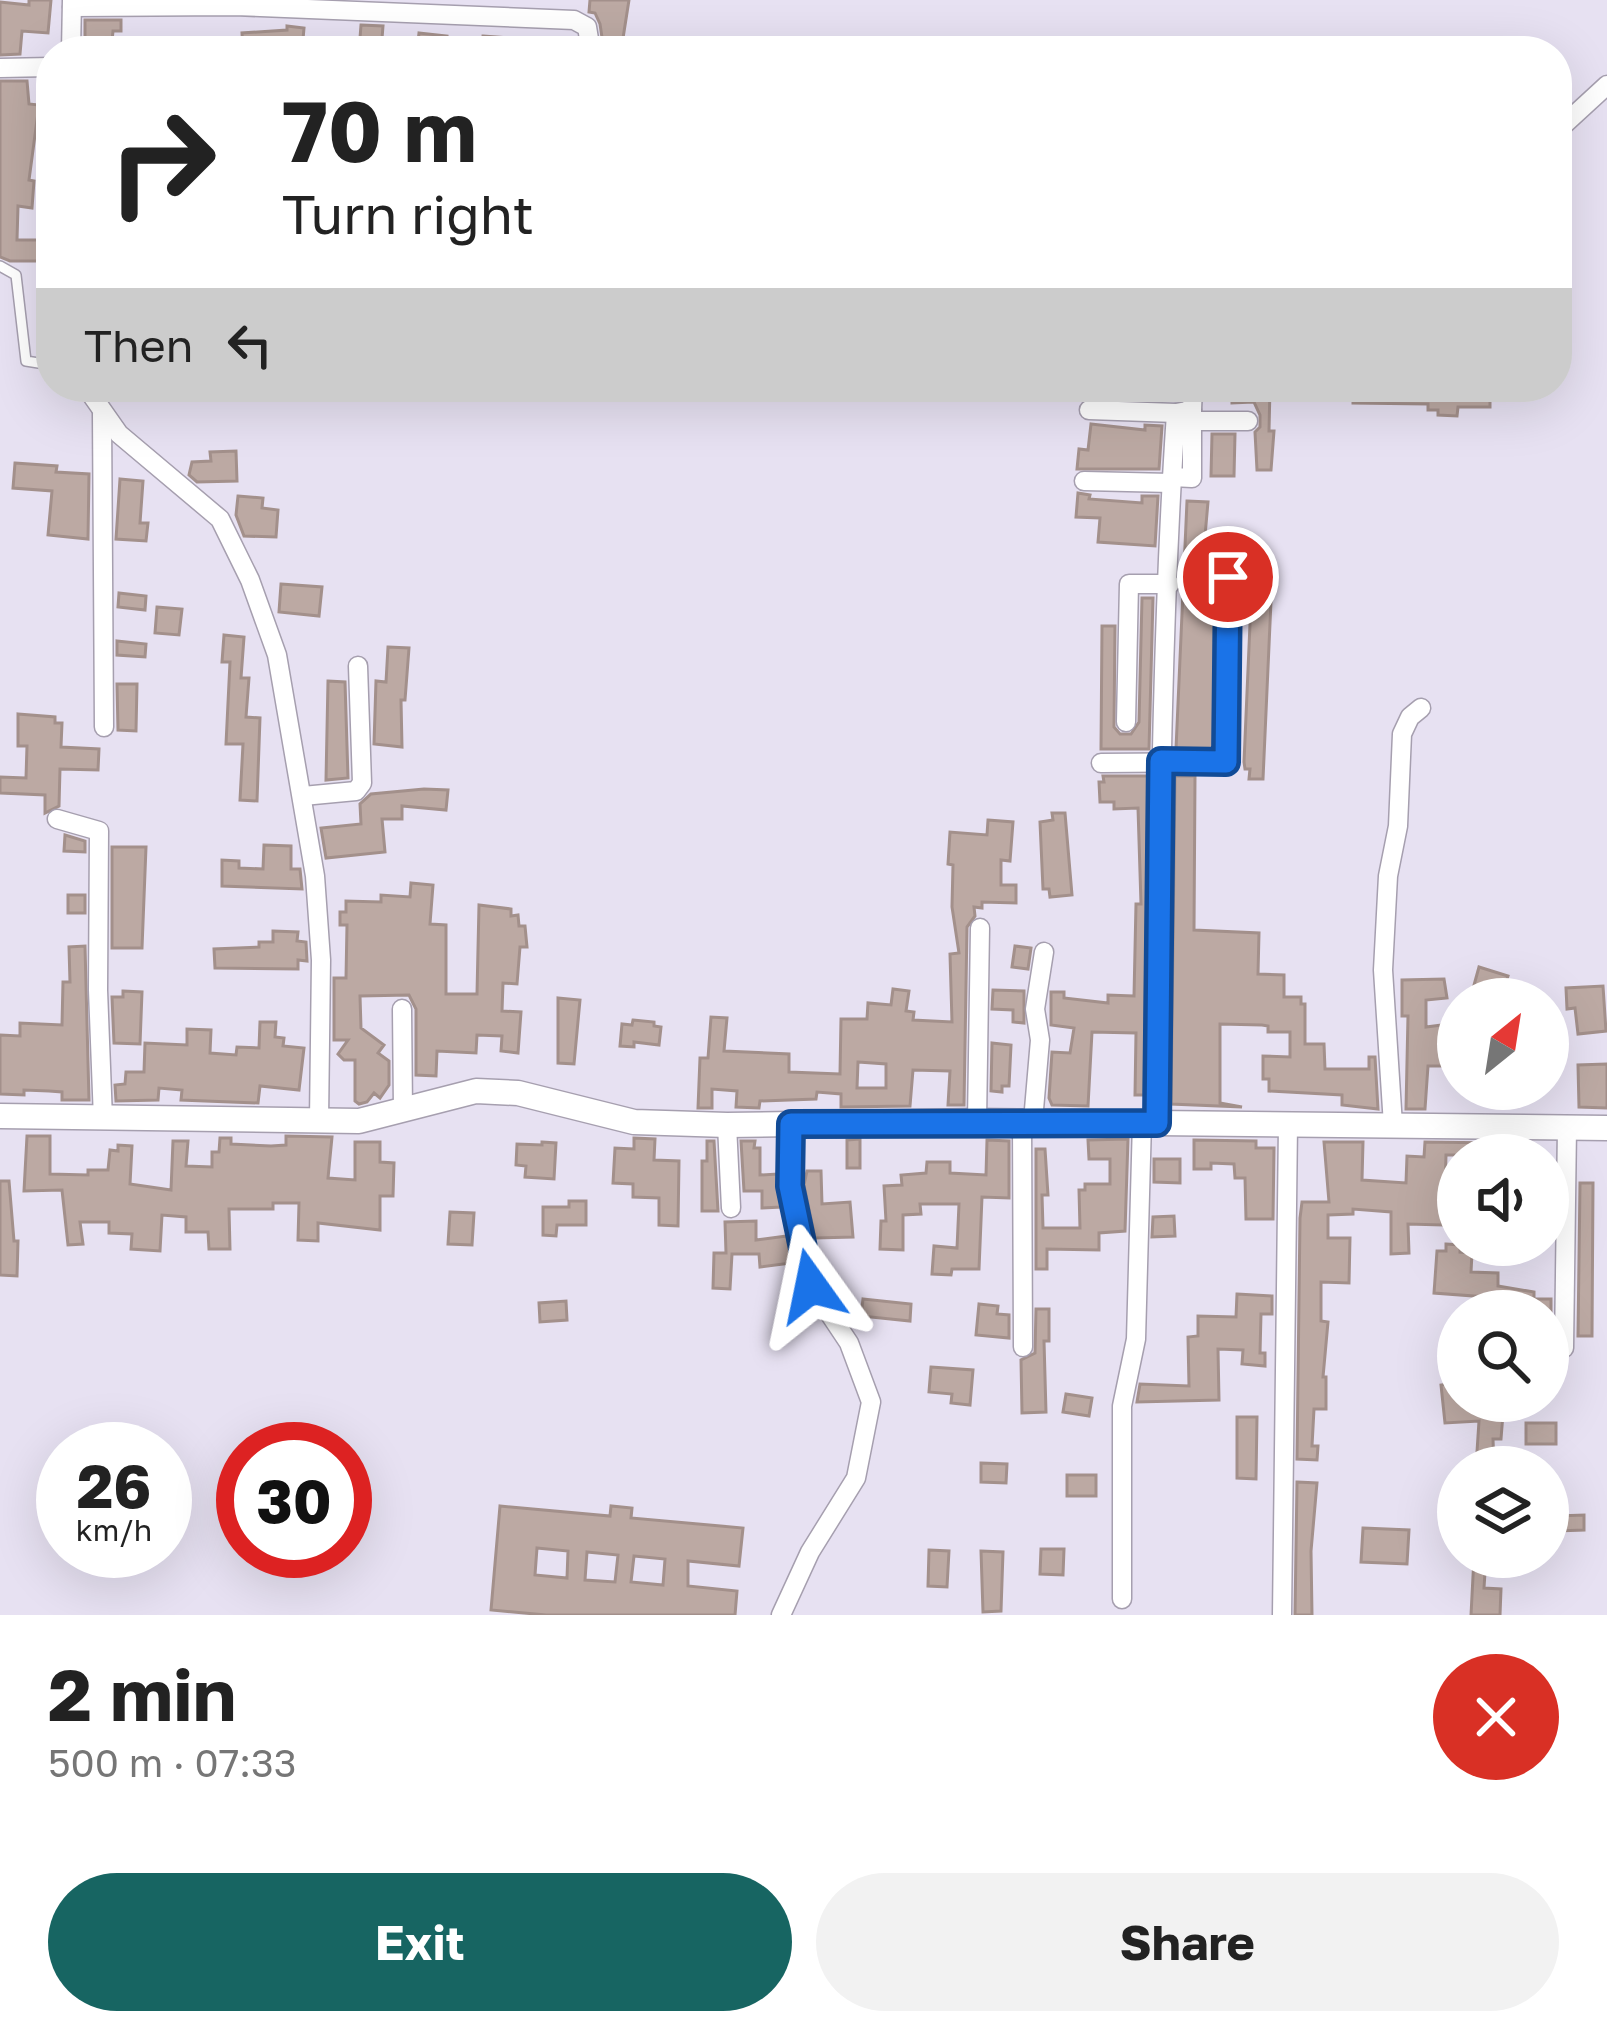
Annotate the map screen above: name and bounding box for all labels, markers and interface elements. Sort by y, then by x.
text: 70 m [282,80,477,180]
icon: right [84,84,240,240]
text: Turn right [282,181,534,246]
icon: left [217,312,283,378]
text: Then [84,318,193,372]
pin [1177,526,1279,628]
icon: arrive [1195,544,1261,610]
north arrow [1437,978,1569,1110]
map controls [1437,978,1569,1578]
button: sound [1437,1134,1569,1266]
position arrow [748,1223,874,1349]
button: search [1437,1290,1569,1422]
speed limit sign: 30 [216,1422,372,1578]
button: layers [1437,1446,1569,1578]
text: 26 [77,1449,151,1521]
text: km/h [76,1512,152,1548]
text: 2 min [48,1650,236,1737]
button: close [1433,1654,1559,1780]
text: 500 m · 07:33 [48,1739,297,1786]
button: Exit [48,1873,792,2011]
button: Share [816,1873,1559,2011]

